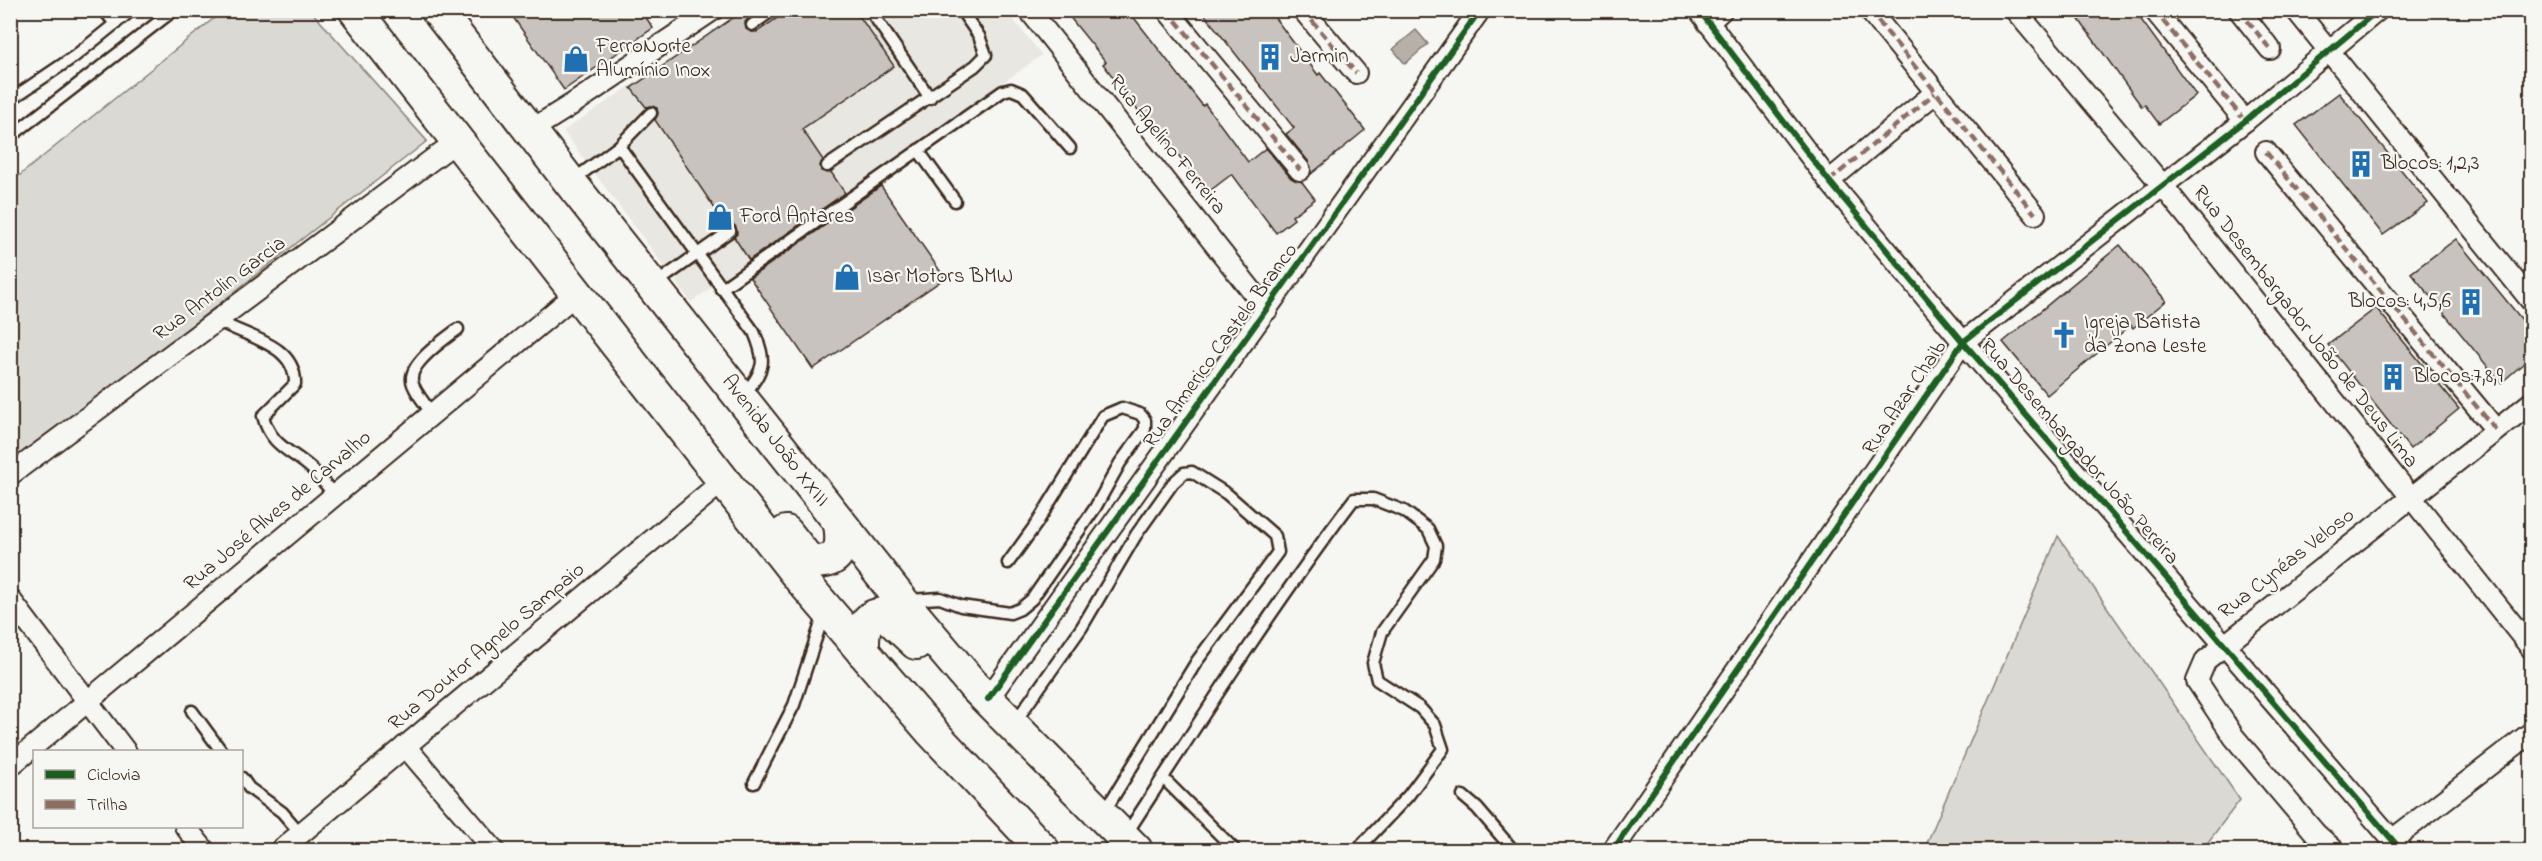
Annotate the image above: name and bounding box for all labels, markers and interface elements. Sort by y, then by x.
place label: FerroNorte Alumínio Inox [595,32,710,86]
building icon: Jarmin [1255,42,1285,72]
place label: Jarmin [1290,42,1349,72]
shop icon: FerroNorte Alumínio Inox [561,44,591,74]
street label: Rua Agelino Ferreira [1099,68,1233,223]
building icon: Blocos: 1,2,3 [2346,149,2376,179]
place label: Blocos: 1,2,3 [2380,149,2479,179]
street label: Rua Desembargador João de Deus Lima [2183,179,2425,476]
shop icon: Ford Antares [705,202,735,232]
place label: Ford Antares [739,202,855,232]
street label: Rua Antolin Garcia [147,229,293,349]
street label: Rua Americo Castelo Branco [1136,237,1306,455]
shop icon: Isar Motors BMW [832,262,862,292]
place label: Isar Motors BMW [867,262,1013,292]
place label: Blocos: 4,5,6 [2348,287,2451,317]
building icon: Blocos: 4,5,6 [2456,287,2486,317]
place label: Igreja Batista da Zona Leste [2084,308,2207,362]
church icon: Igreja Batista da Zona Leste [2049,320,2079,350]
street label: Rua Desembargador João Pereira [1971,332,2186,573]
street label: Rua Azar Chaib [1855,335,1955,461]
building icon: Blocos:7,8,9 [2378,362,2408,392]
place label: Blocos:7,8,9 [2412,362,2504,392]
street label: Avenida João XXIII [714,368,836,514]
street label: Rua José Alves de Carvalho [178,423,378,599]
street label: Rua Cynéas Veloso [2212,501,2363,628]
street label: Rua Doutor Agnelo Sampaio [382,556,593,740]
legend [33,750,243,828]
text: Ciclovia [87,763,140,789]
text: Trilha [87,793,127,819]

